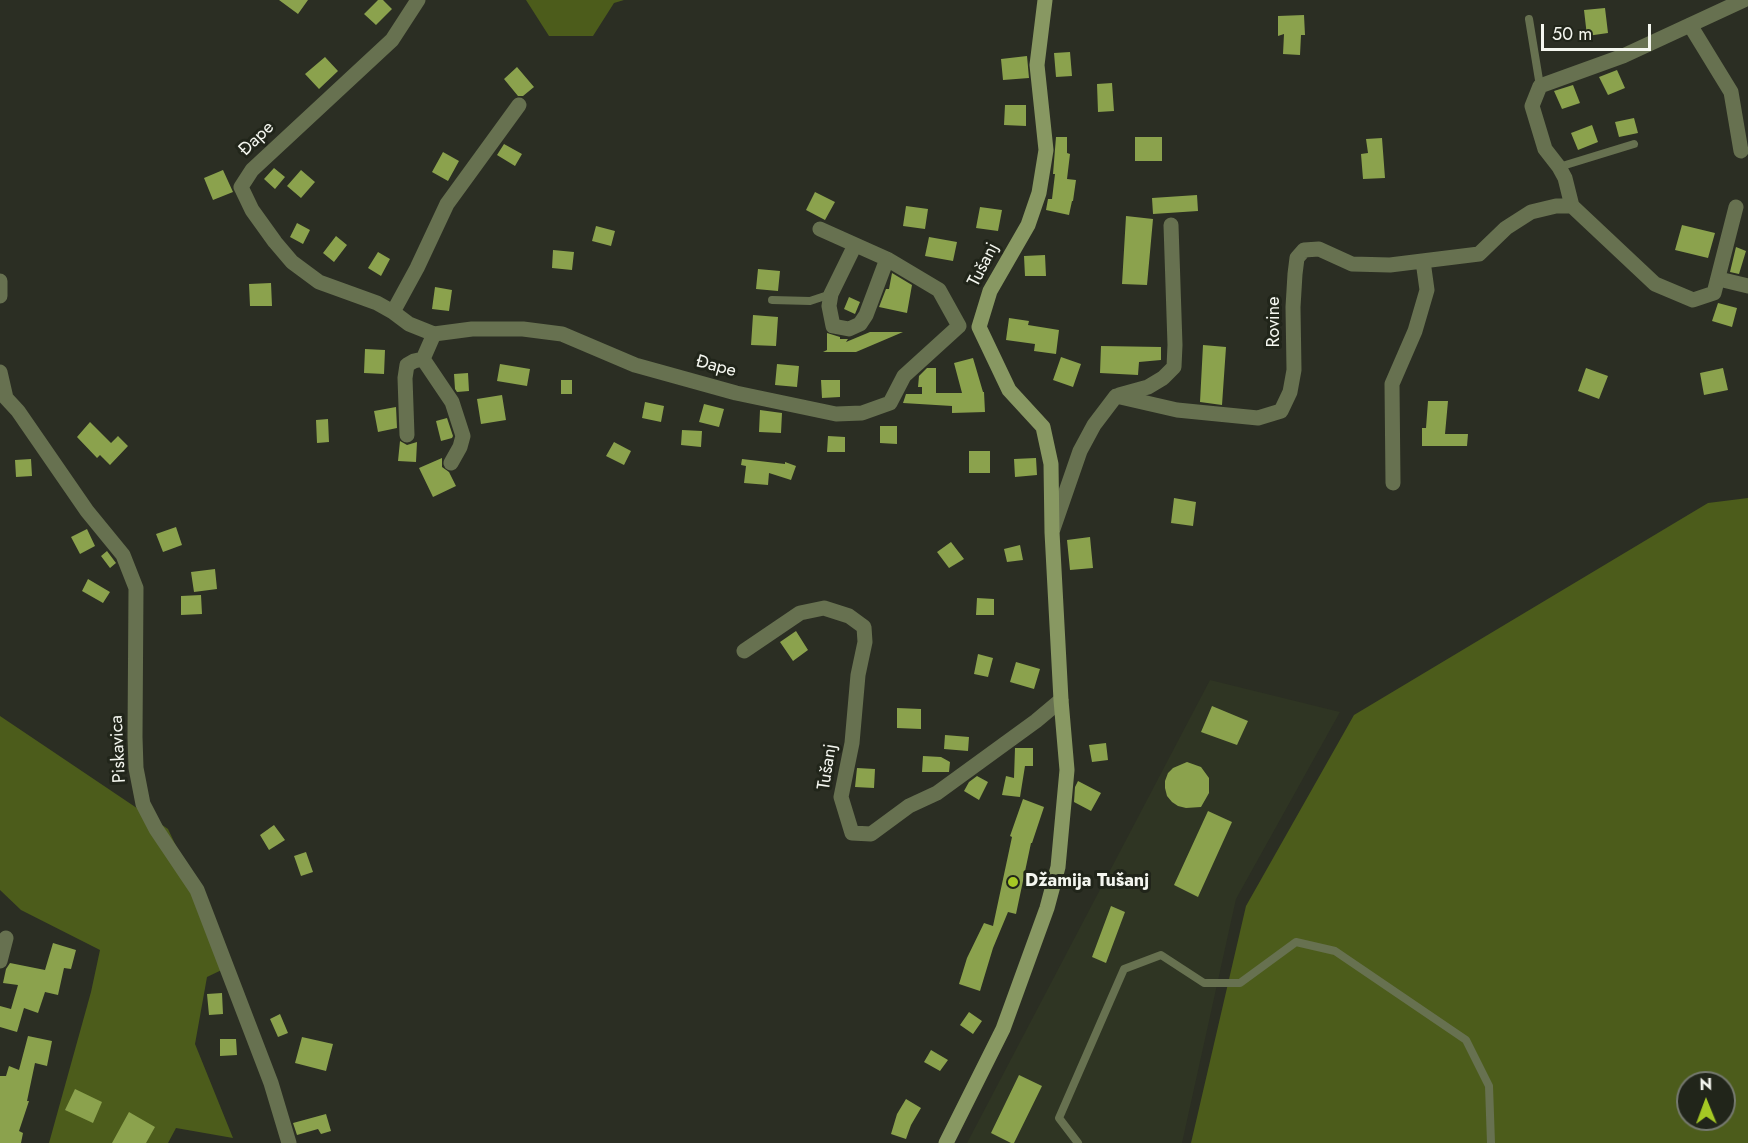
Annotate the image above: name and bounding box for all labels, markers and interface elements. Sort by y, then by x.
scale bar [1544,12,1654,50]
text: 50 m [1552,21,1592,47]
street label: Đape [235,117,279,161]
street label: Tušanj [964,239,1004,291]
street label: Rovine [1264,297,1286,347]
street label: Đape [694,351,738,383]
street label: Piskavica [106,714,132,784]
street label: Tušanj [814,742,842,792]
place label: Džamija Tušanj [1025,871,1149,893]
marker: Džamija Tušanj [1006,875,1020,889]
north arrow [1676,1071,1736,1131]
text: N [1699,1073,1712,1096]

